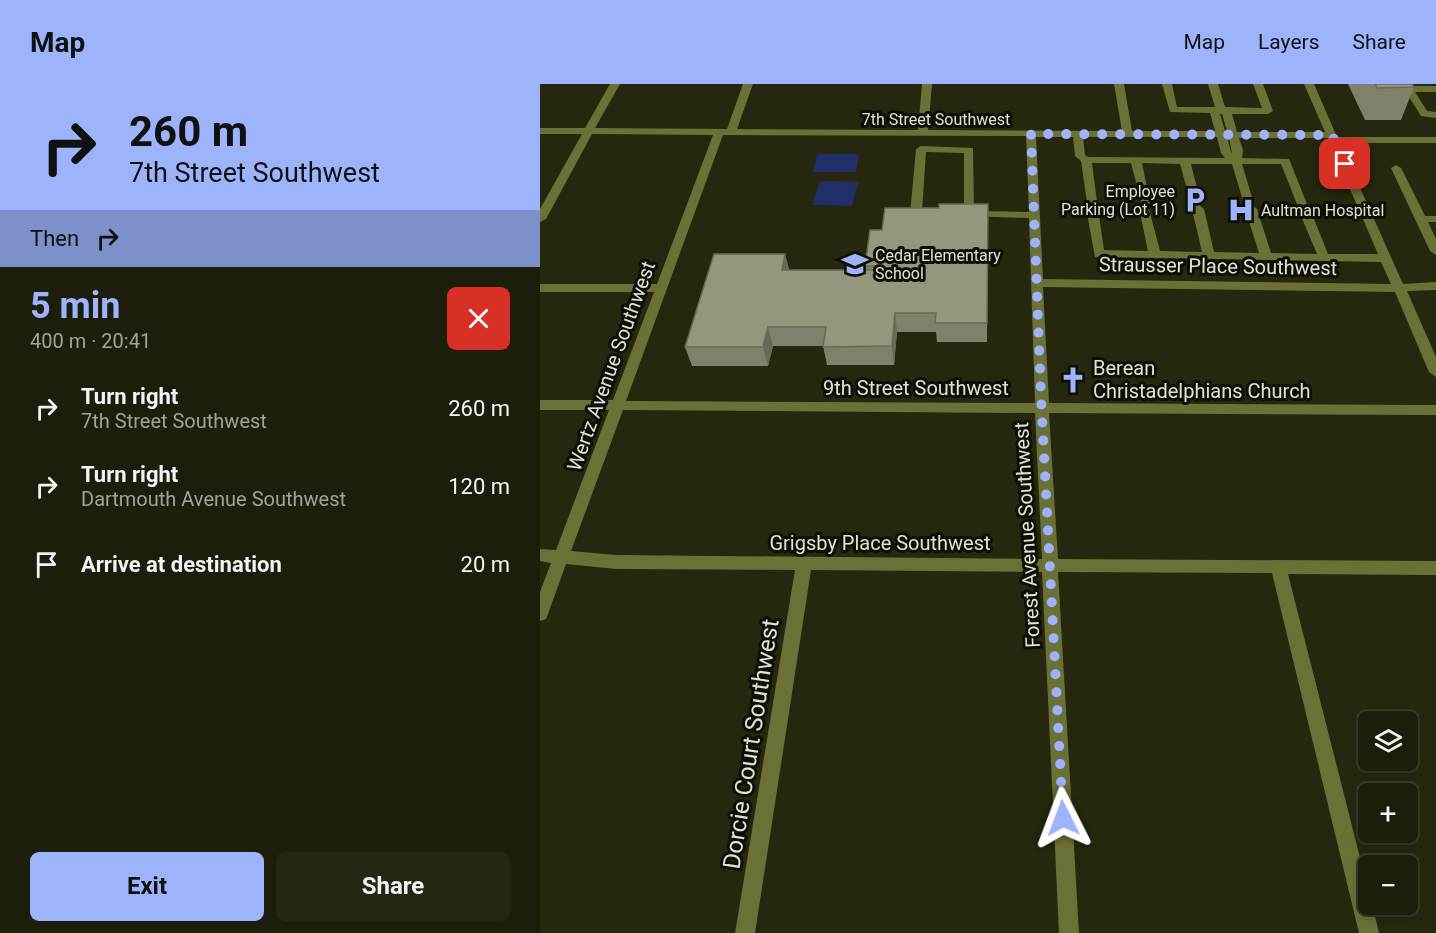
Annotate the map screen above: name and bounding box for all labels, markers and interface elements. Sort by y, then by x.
text: Map [30,26,85,59]
text: Map [1183,30,1225,54]
text: Layers [1258,30,1319,54]
text: Share [1352,30,1406,54]
text: 260 m [129,107,248,156]
icon: right [30,108,108,186]
street label: 7th Street Southwest [862,110,1010,129]
pin [1319,138,1370,189]
icon: arrive [1328,147,1361,180]
text: 7th Street Southwest [129,157,380,189]
place label: Employee Parking (Lot 11) [1061,182,1175,219]
parking icon: Employee Parking (Lot 11) [1180,185,1210,215]
hospital icon: Aultman Hospital [1226,195,1256,225]
place label: Aultman Hospital [1261,201,1384,220]
icon: right [91,222,124,255]
text: Then [30,226,79,251]
place label: Cedar Elementary School [875,246,1001,283]
school or university icon: Cedar Elementary School [840,249,870,279]
street label: Strausser Place Southwest [1099,252,1337,280]
street label: Wertz Avenue Southwest [562,258,660,474]
text: 5 min [30,285,121,327]
button: close [447,287,510,350]
text: 400 m · 20:41 [30,329,151,353]
place label: Berean Christadelphians Church [1093,356,1311,403]
church icon: Berean Christadelphians Church [1058,365,1088,395]
street label: 9th Street Southwest [823,376,1009,400]
text: Turn right [81,384,178,409]
icon: right [30,392,63,425]
text: 260 m [448,396,510,421]
text: 7th Street Southwest [81,409,267,433]
street label: Forest Avenue Southwest [1009,422,1045,648]
text: Turn right [81,462,178,487]
icon: right [30,470,63,503]
text: 120 m [448,474,510,499]
text: Dartmouth Avenue Southwest [81,487,346,511]
street label: Grigsby Place Southwest [769,531,991,555]
icon: arrive [30,548,63,581]
text: Arrive at destination [81,552,282,577]
text: 20 m [461,552,510,577]
street label: Dorcie Court Southwest [717,617,785,871]
map controls [1358,711,1418,915]
button: layers [1358,711,1418,771]
button: + [1358,783,1418,843]
position arrow [1031,786,1095,850]
button: Exit [30,852,264,921]
button: Share [276,852,510,921]
button: − [1358,855,1418,915]

